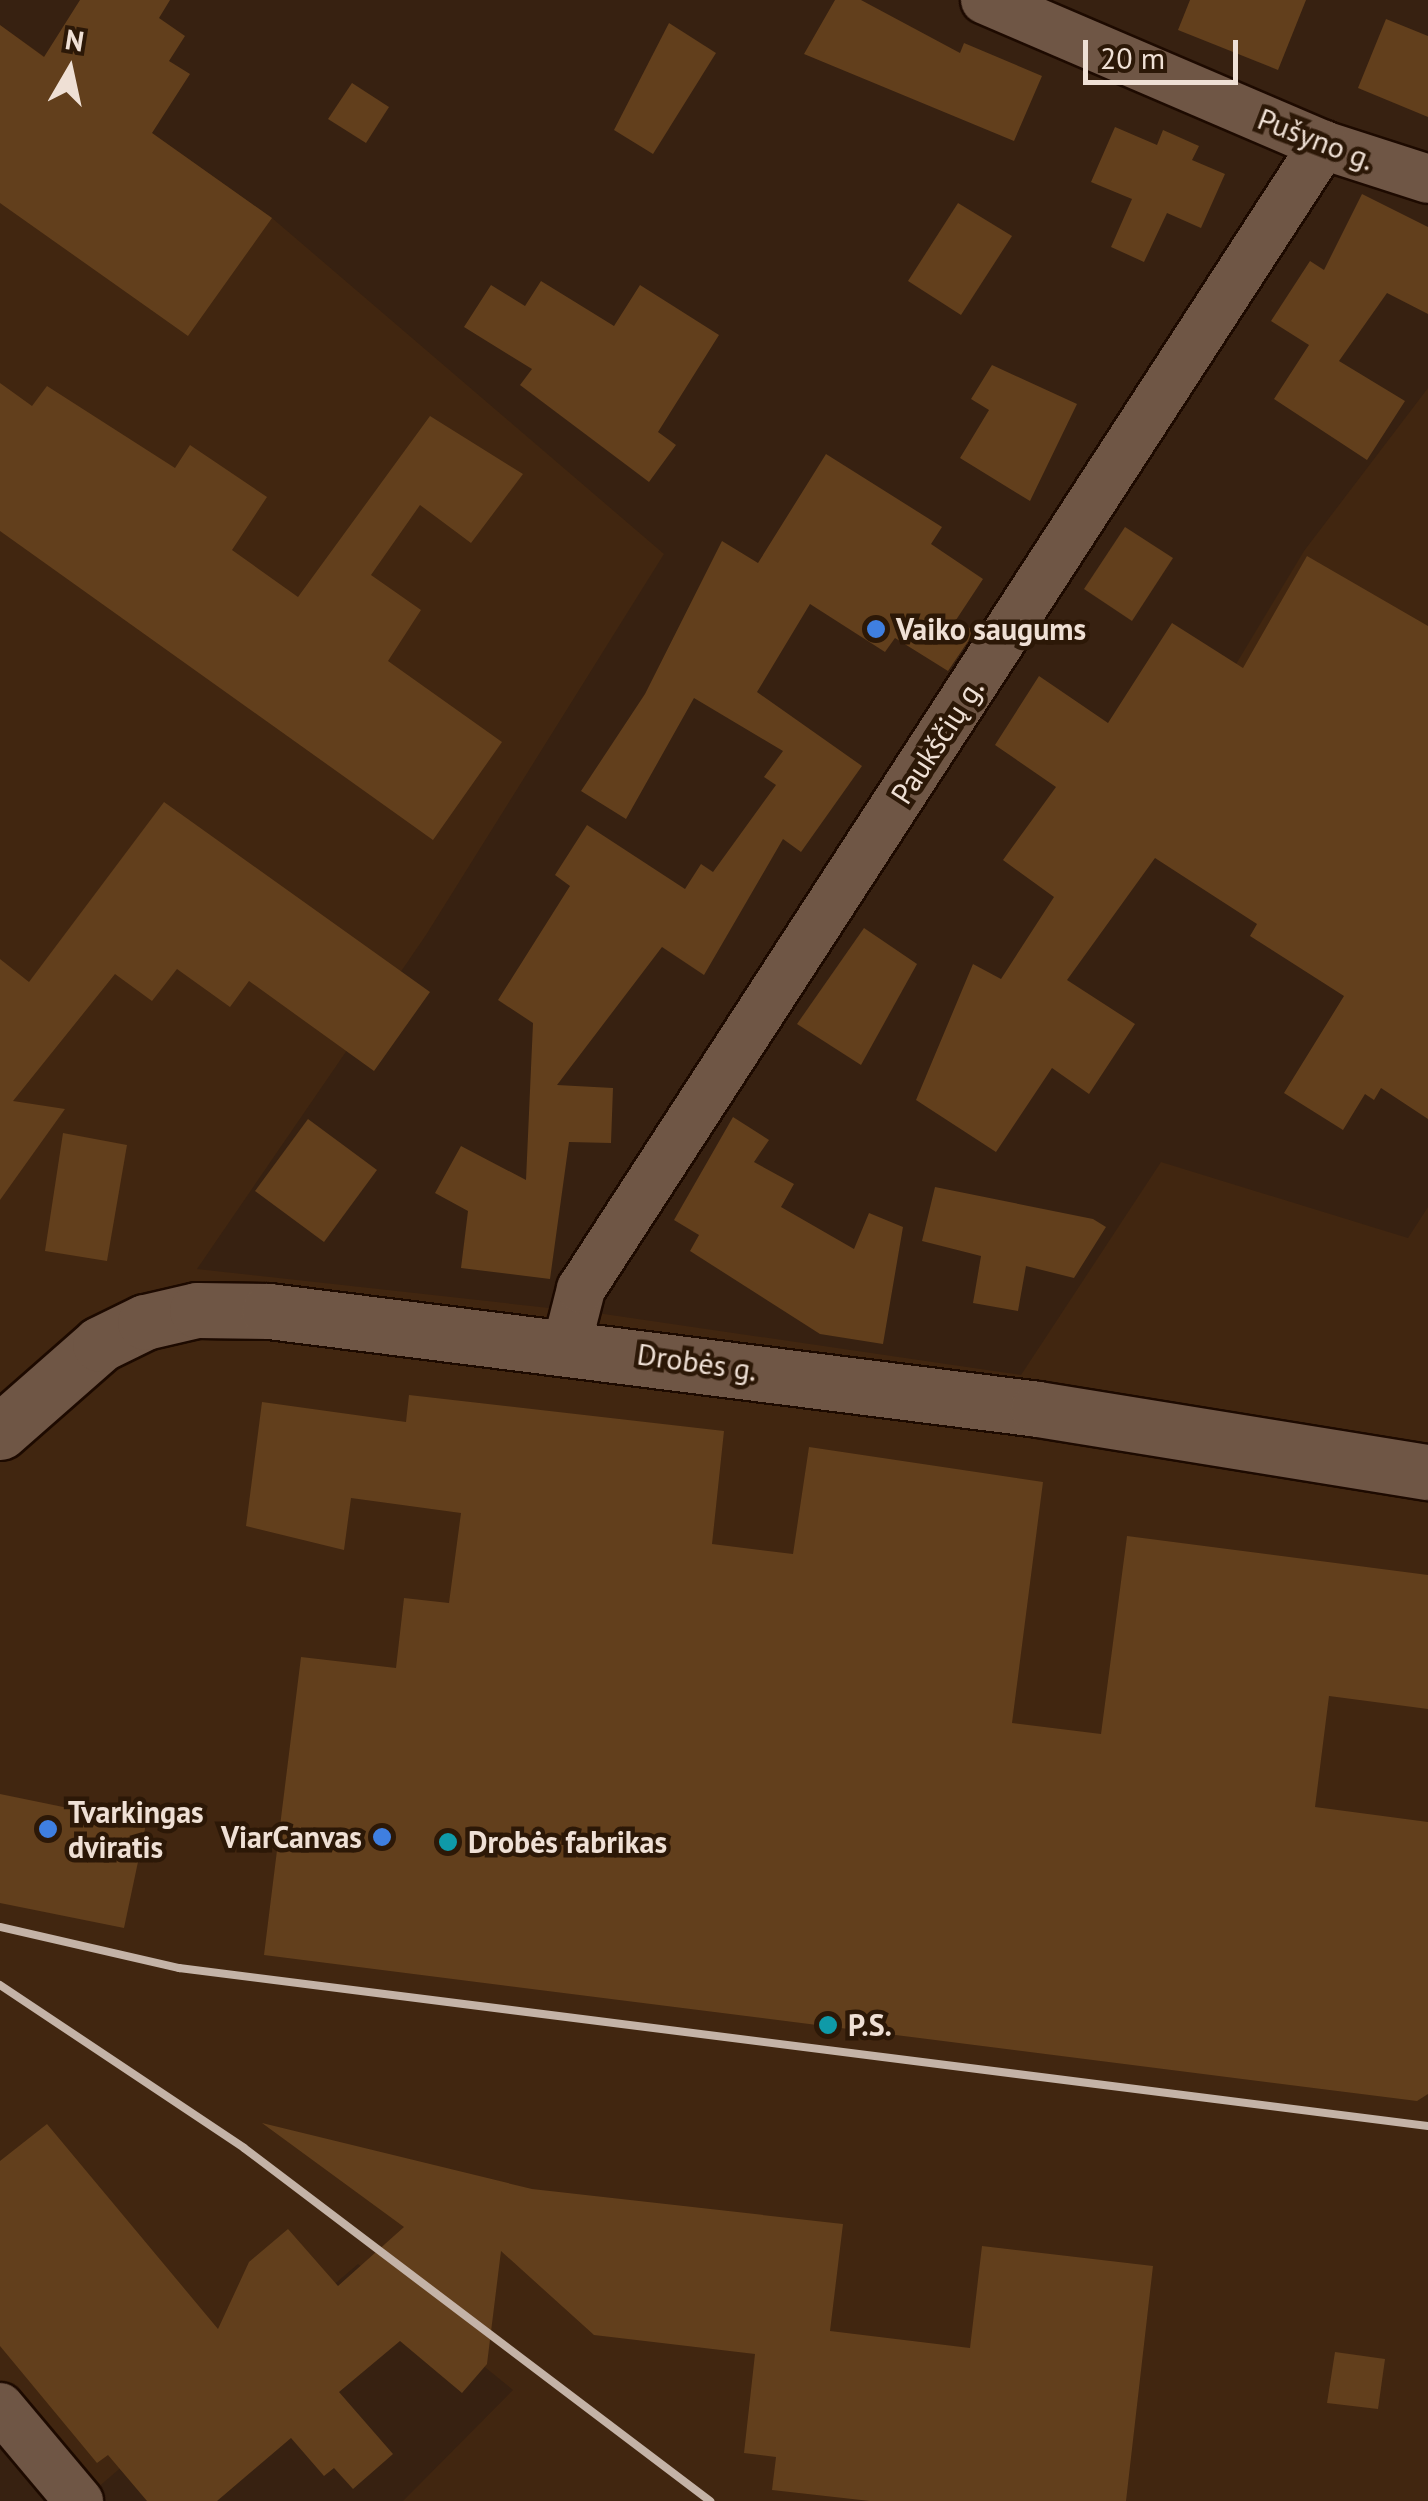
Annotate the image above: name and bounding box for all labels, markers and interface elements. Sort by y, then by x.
north arrow [20,20,120,120]
text: N [63,20,87,60]
scale bar [1088,20,1243,82]
text: 20 m [1100,38,1165,77]
street label: Pušyno g. [1253,100,1379,178]
place label: Vaiko saugums [896,611,1086,647]
marker: Vaiko saugums [865,618,887,640]
street label: Paukščių g. [883,672,991,810]
street label: Drobės g. [635,1336,759,1388]
place label: Tvarkingas dviratis [68,1794,204,1864]
marker: Tvarkingas dviratis [37,1818,59,1840]
place label: ViarCanvas [221,1819,362,1855]
place label: Drobės fabrikas [468,1824,667,1860]
marker: ViarCanvas [371,1826,393,1848]
marker: Drobės fabrikas [437,1831,459,1853]
place label: P.S. [848,2007,892,2043]
marker: P.S. [817,2014,839,2036]

